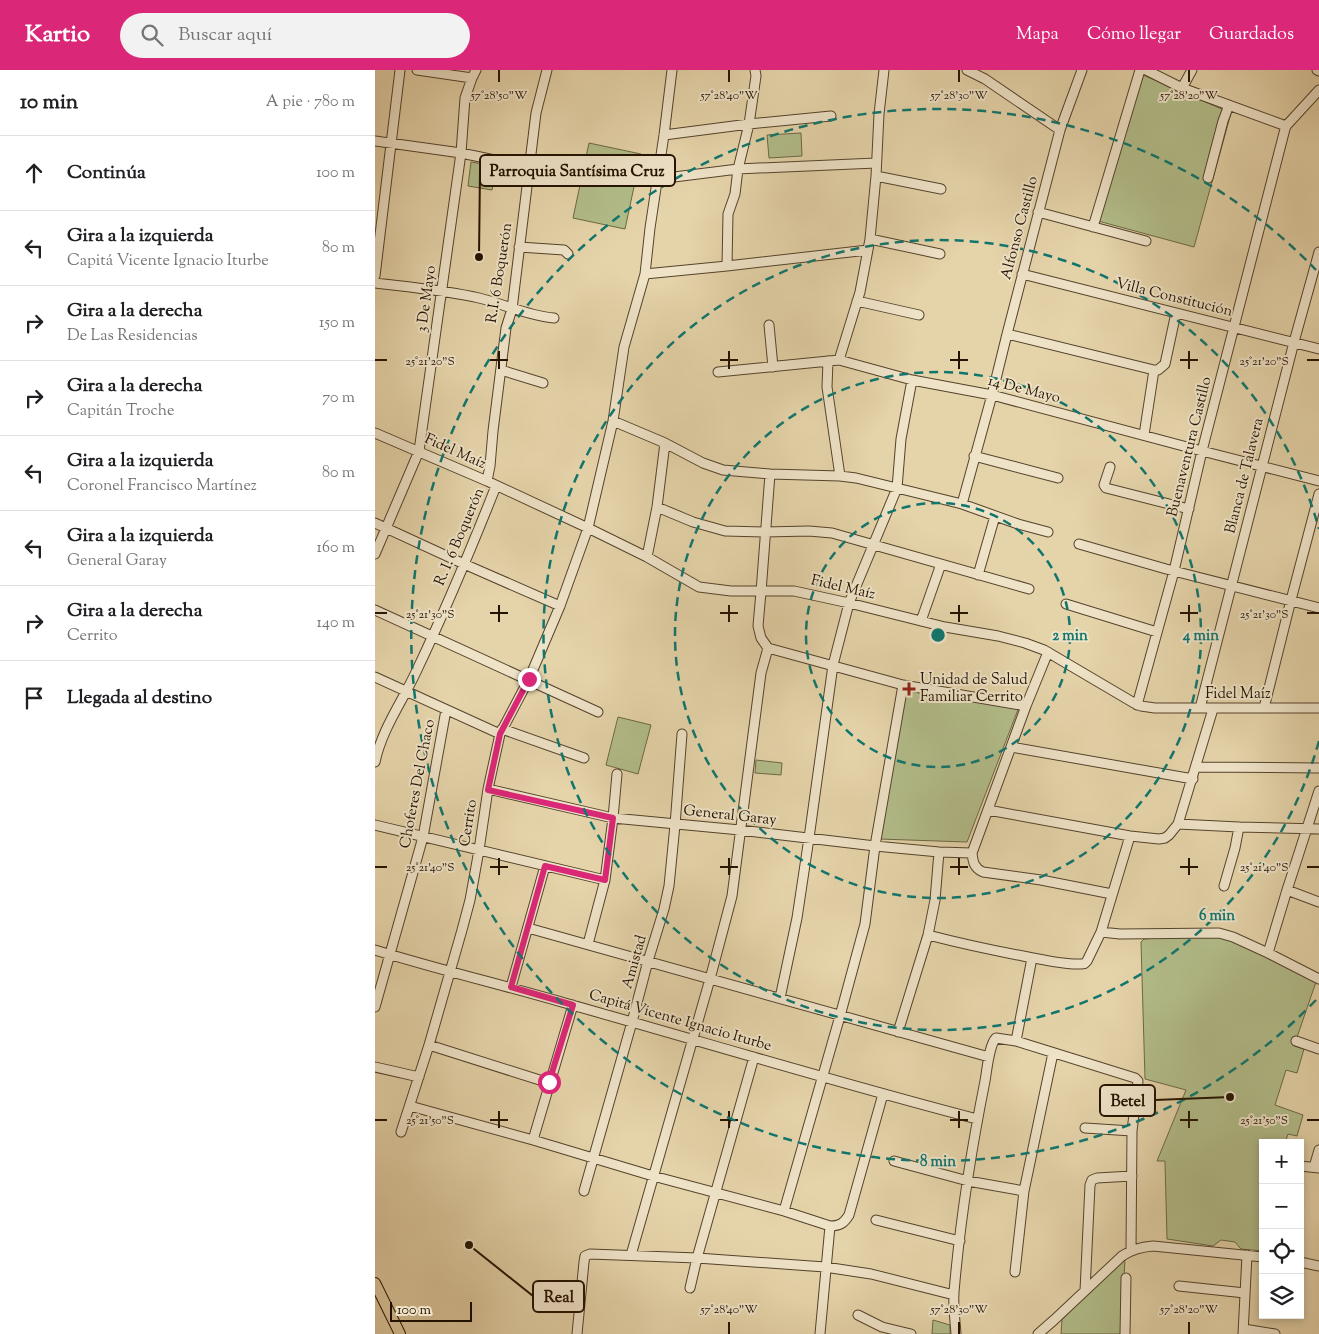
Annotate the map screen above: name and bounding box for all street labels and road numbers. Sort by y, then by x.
street label: Alfonso Castillo [996,174,1044,282]
street label: R.I. 6 Boquerón [482,221,518,325]
street label: 3 De Mayo [412,264,442,334]
street label: Villa Constitución [1113,273,1235,323]
street label: 14 De Mayo [986,371,1062,409]
street label: Buenaventura Castillo [1162,375,1218,519]
street label: Blanca de Talavera [1220,416,1270,536]
street label: Fidel Maíz [421,429,489,475]
street label: R. I. 6 Boquerón [430,485,490,589]
street label: Fidel Maíz [809,570,878,606]
street label: Fidel Maíz [1205,684,1271,705]
street label: Choferes Del Chaco [395,718,441,850]
street label: Cerrito [455,798,483,848]
street label: General Garay [682,801,778,831]
street label: Amistad [617,932,653,991]
street label: Capitá Vicente Ignacio Iturbe [586,985,774,1057]

